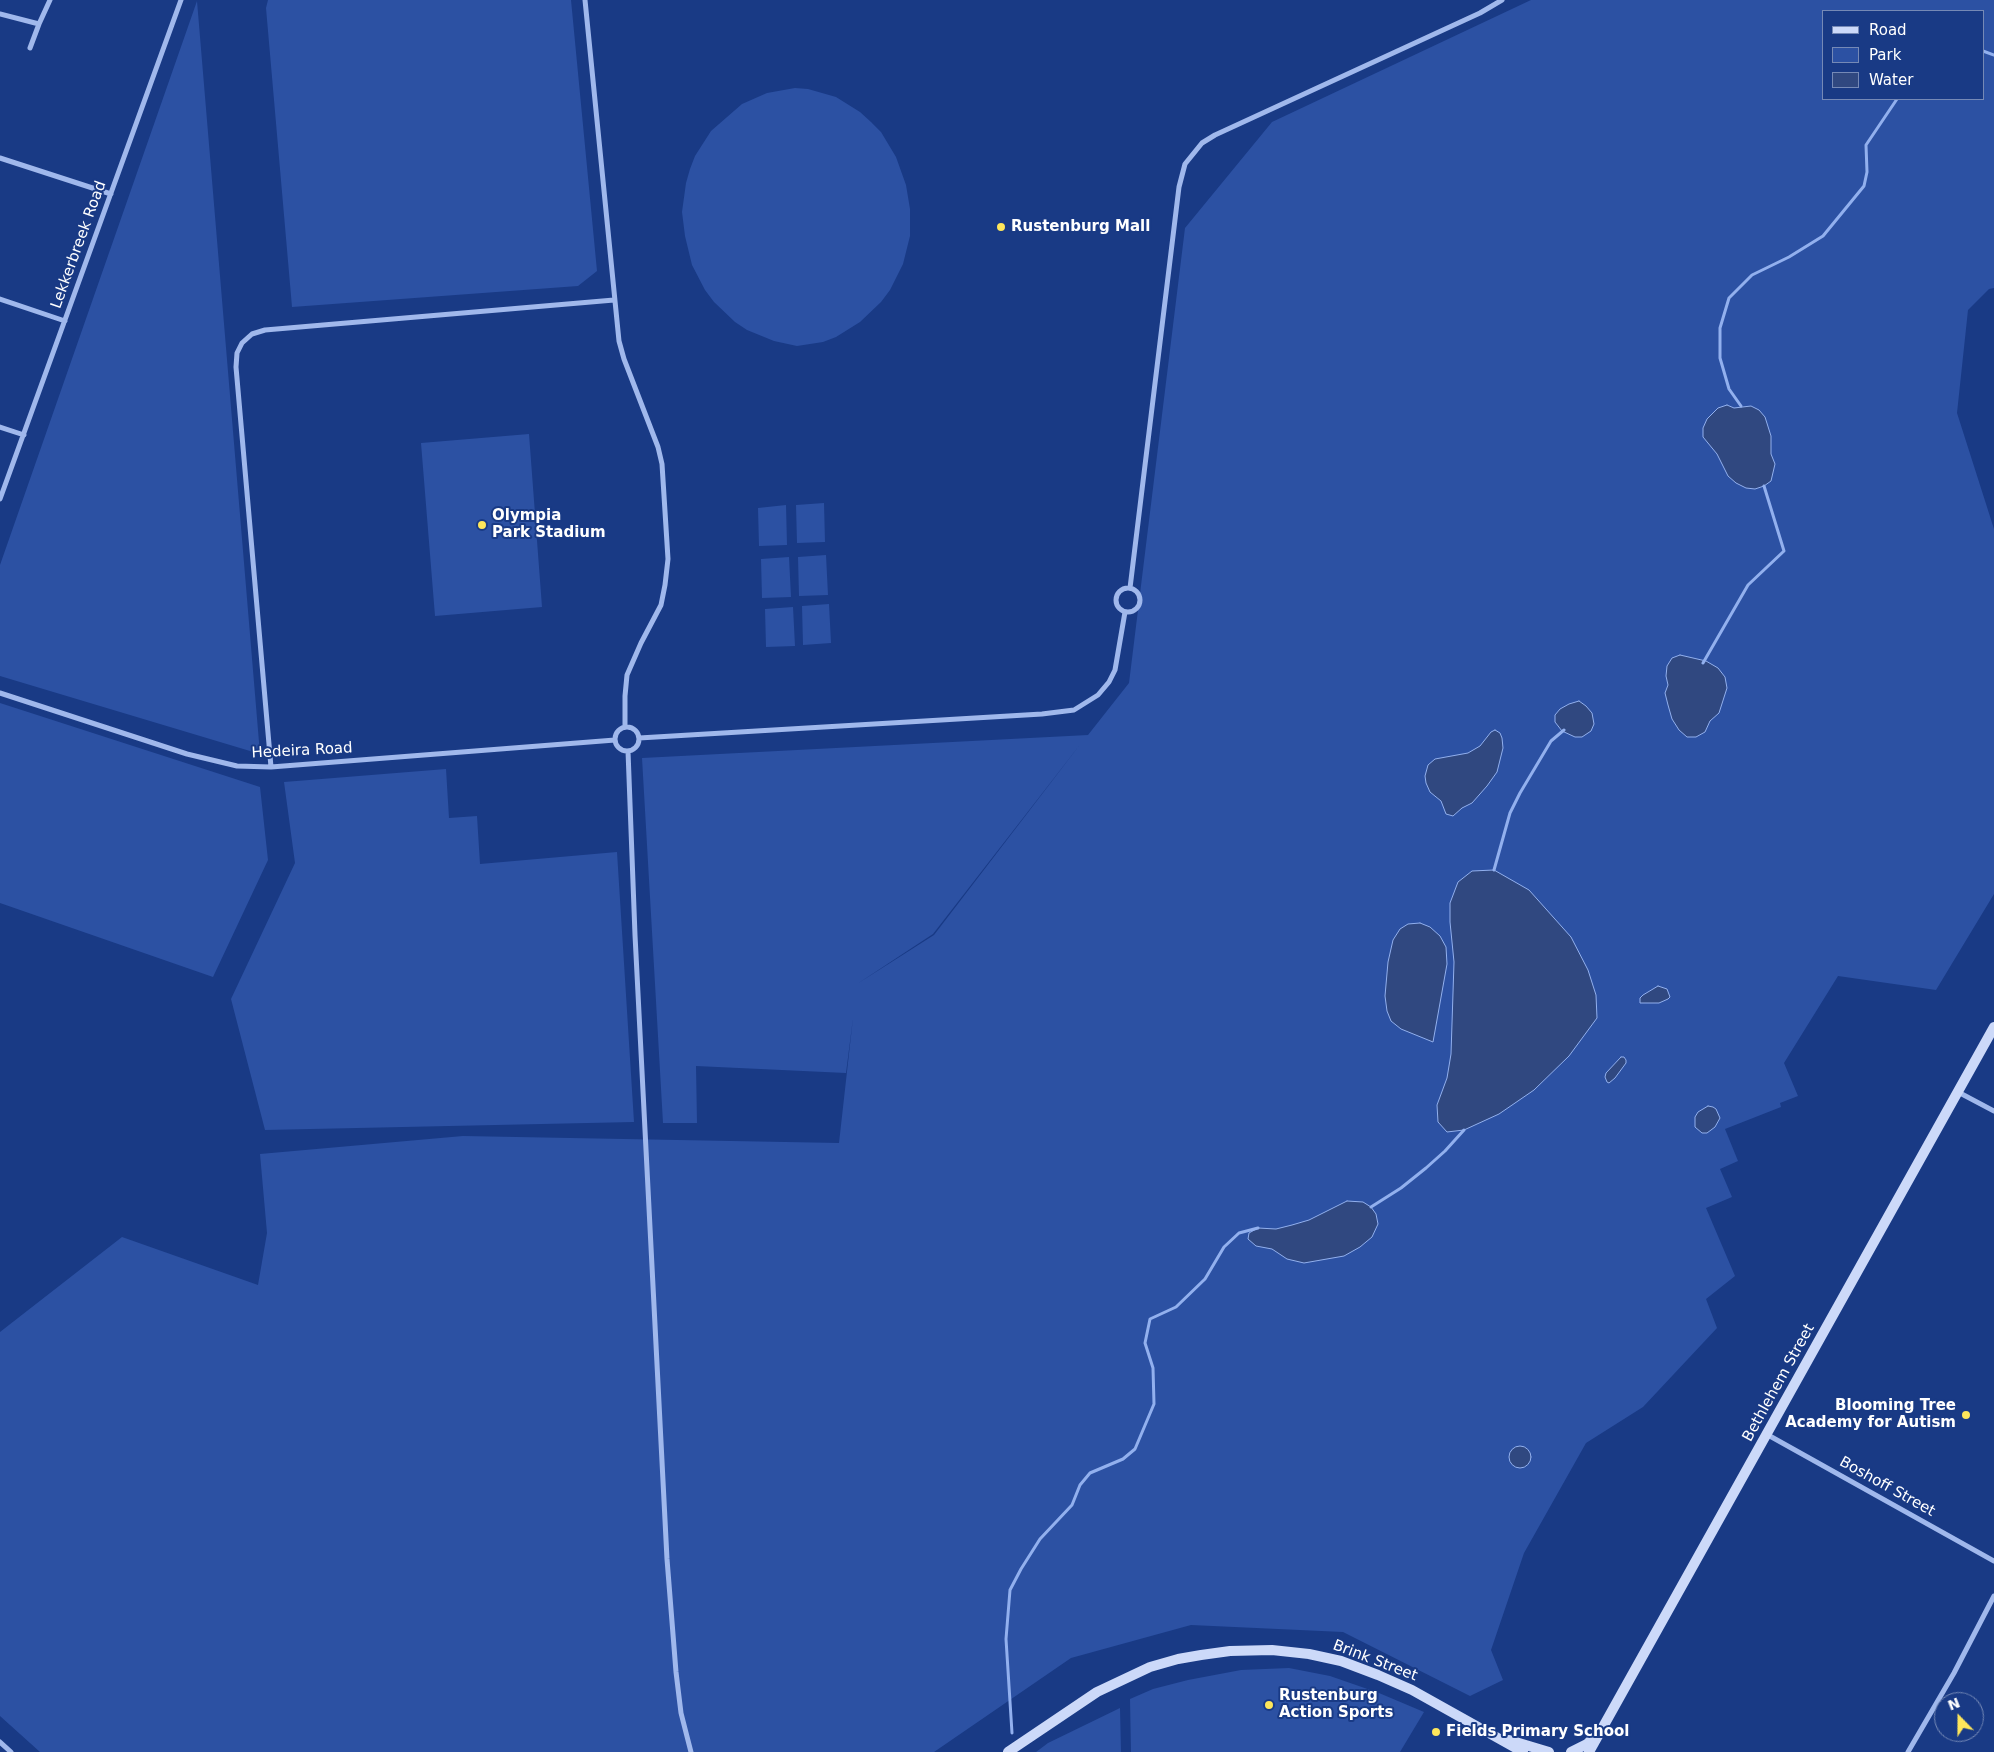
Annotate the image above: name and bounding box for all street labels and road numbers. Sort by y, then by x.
street label: Lekkerbreek Road [48,179,110,311]
street label: Hedeira Road [251,739,353,763]
street label: Bethlehem Street [1739,1321,1819,1445]
street label: Boshoff Street [1836,1453,1938,1521]
street label: Brink Street [1330,1637,1420,1685]

